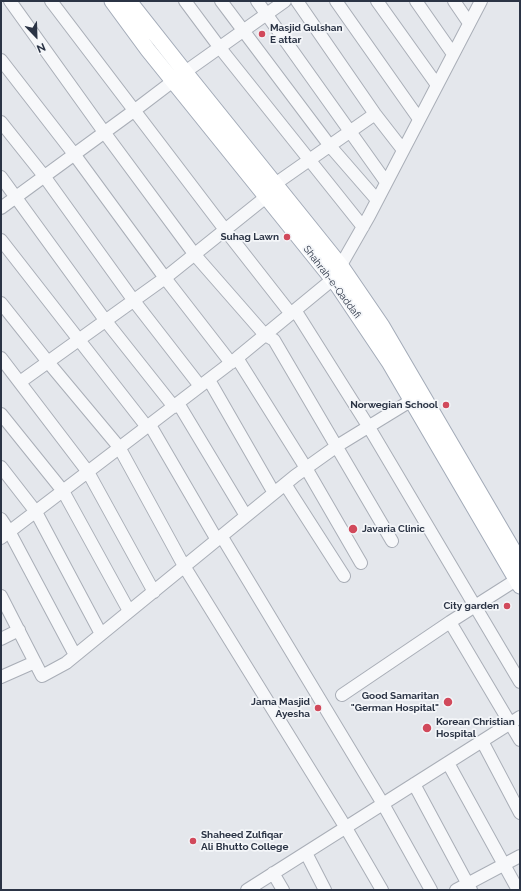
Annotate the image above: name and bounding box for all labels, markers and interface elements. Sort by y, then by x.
north arrow [16,16,56,56]
place label: Masjid Gulshan E attar [270,22,343,46]
marker: Masjid Gulshan E attar [257,29,267,39]
text: N [34,40,47,55]
place label: Suhag Lawn [220,231,279,243]
marker: Suhag Lawn [282,232,292,242]
street label: Shahrah-e-Qaddafi [301,243,363,321]
place label: Norwegian School [350,399,438,411]
marker: Norwegian School [441,400,451,410]
marker: Javaria Clinic [347,523,359,535]
place label: Javaria Clinic [362,523,425,535]
place label: City garden [443,600,499,612]
marker: City garden [502,601,512,611]
place label: Good Samaritan "German Hospital" [351,690,439,714]
place label: Jama Masjid Ayesha [251,696,310,720]
marker: Good Samaritan "German Hospital" [442,696,454,708]
marker: Jama Masjid Ayesha [313,703,323,713]
place label: Korean Christian Hospital [436,716,515,740]
marker: Korean Christian Hospital [421,722,433,734]
place label: Shaheed Zulfiqar Ali Bhutto College [201,829,288,852]
marker: Shaheed Zulfiqar Ali Bhutto College [188,836,198,846]

